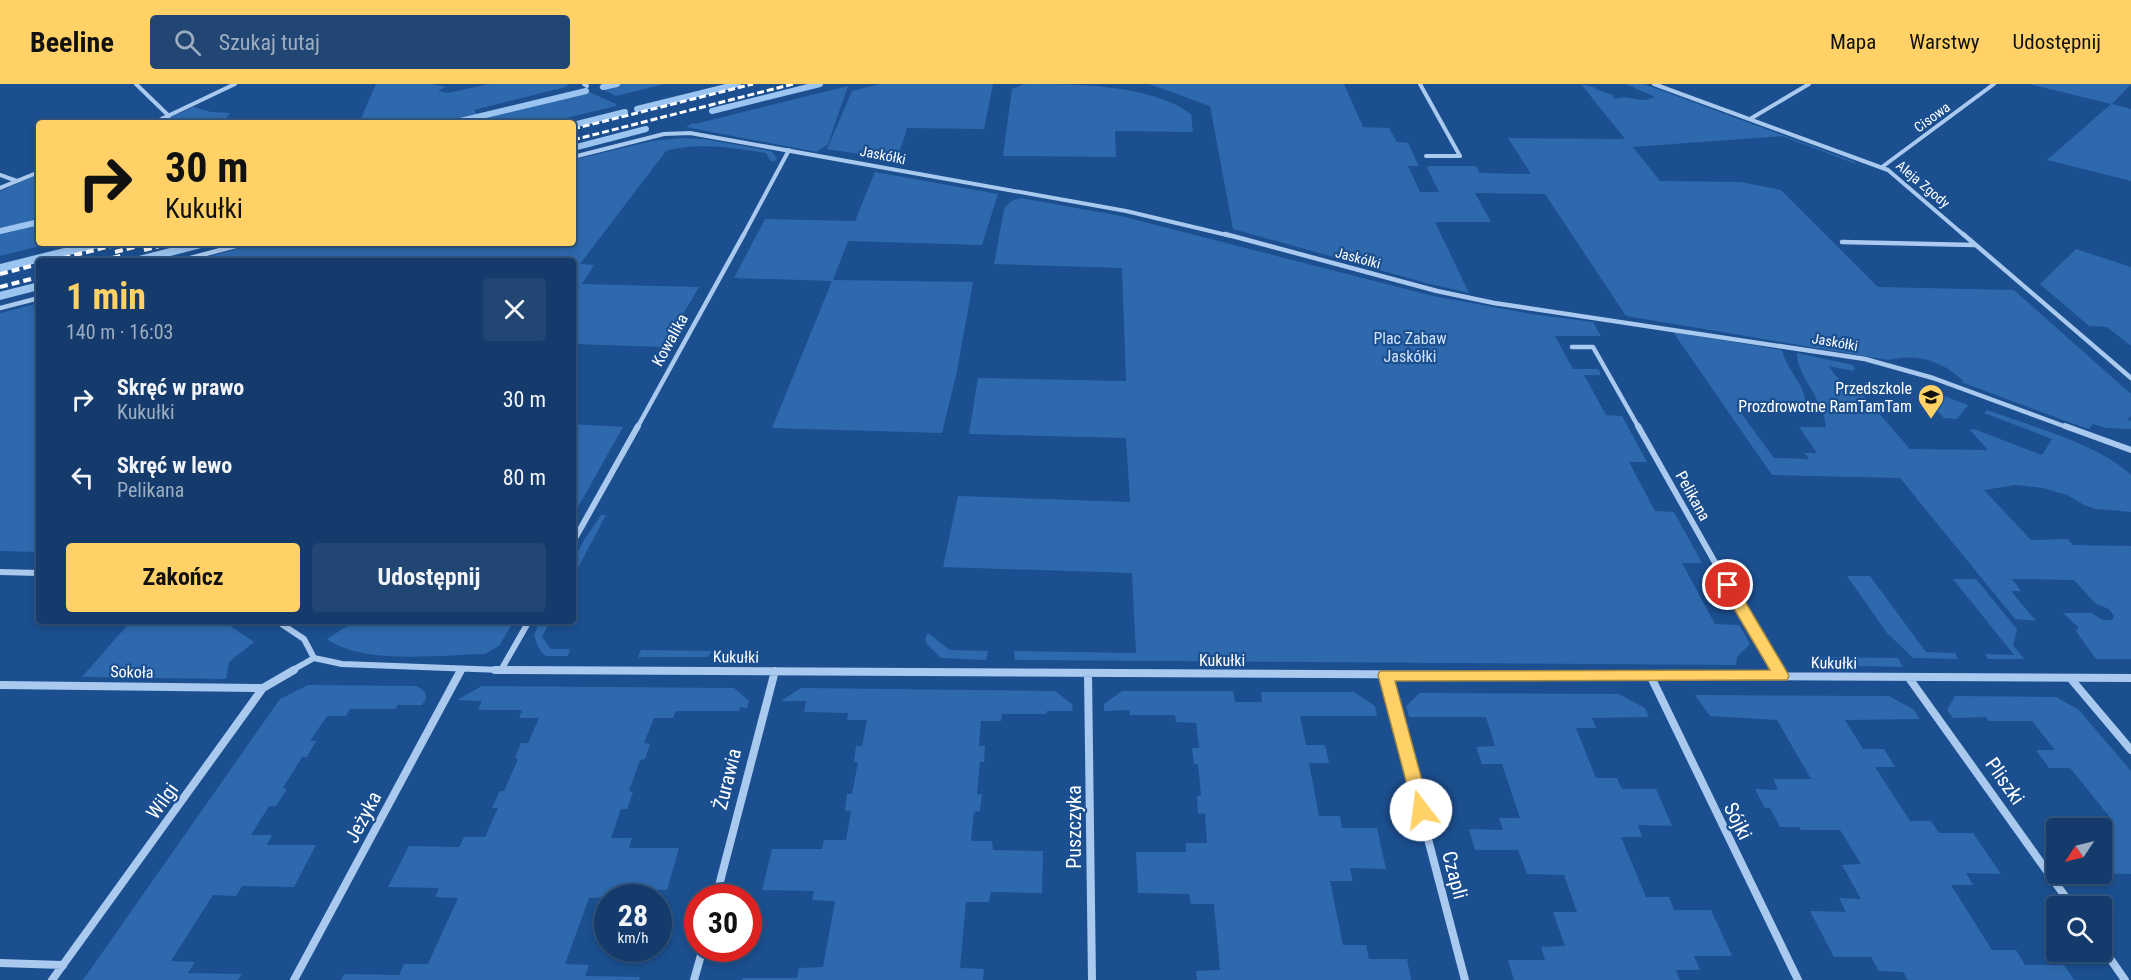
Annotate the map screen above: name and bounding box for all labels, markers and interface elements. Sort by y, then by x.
search box [150,15,570,69]
text: Beeline [30,26,114,59]
icon: search [171,26,204,59]
text: Szukaj tutaj [219,30,320,55]
text: Mapa [1830,30,1876,54]
text: Warstwy [1909,30,1980,54]
text: Udostępnij [2013,30,2101,54]
street label: Cisowa [1911,99,1953,135]
text: 30 m [165,143,248,192]
street label: Jaskółki [859,143,907,167]
icon: right [66,144,144,222]
street label: Aleja Zgody [1893,157,1953,211]
text: Kukułki [165,193,243,225]
street label: Jaskółki [1334,244,1382,272]
text: 1 min [66,276,146,318]
button: close [483,278,546,341]
street label: Kowalika [648,311,692,369]
text: 140 m · 16:03 [66,320,173,344]
park label: Plac Zabaw Jaskółki [1373,329,1447,366]
street label: Jaskółki [1811,330,1859,354]
text: Skręć w prawo [117,375,244,400]
place label: Przedszkole Prozdrowotne RamTamTam [1738,379,1912,416]
school or university icon: Przedszkole Prozdrowotne RamTamTam [1916,382,1946,420]
icon: right [66,383,99,416]
text: 30 m [503,387,546,412]
text: Kukułki [117,400,175,424]
text: Skręć w lewo [117,453,232,478]
icon: left [66,461,99,494]
text: 80 m [503,465,546,490]
street label: Pelikana [1672,468,1714,524]
text: Pelikana [117,478,184,502]
button: Zakończ [66,543,300,612]
button: Udostępnij [312,543,546,612]
pin [1702,559,1753,610]
icon: arrive [1711,568,1744,601]
street label: Kukułki [713,647,759,667]
street label: Kukułki [1199,651,1245,670]
street label: Kukułki [1811,653,1857,673]
street label: Sokoła [110,662,154,682]
street label: Żurawia [708,746,746,812]
street label: Pliszki [1980,753,2030,809]
street label: Wilgi [141,778,183,824]
position arrow [1389,778,1453,842]
street label: Puszczyka [1062,785,1086,869]
street label: Jeżyka [340,787,386,847]
street label: Sójki [1719,798,1757,844]
north arrow [2046,818,2112,884]
map controls [2046,818,2112,962]
street label: Czapli [1437,848,1473,902]
speed limit sign: 30 [684,884,762,962]
button: search [2046,896,2112,962]
text: 28 [618,898,648,933]
text: km/h [618,929,648,947]

